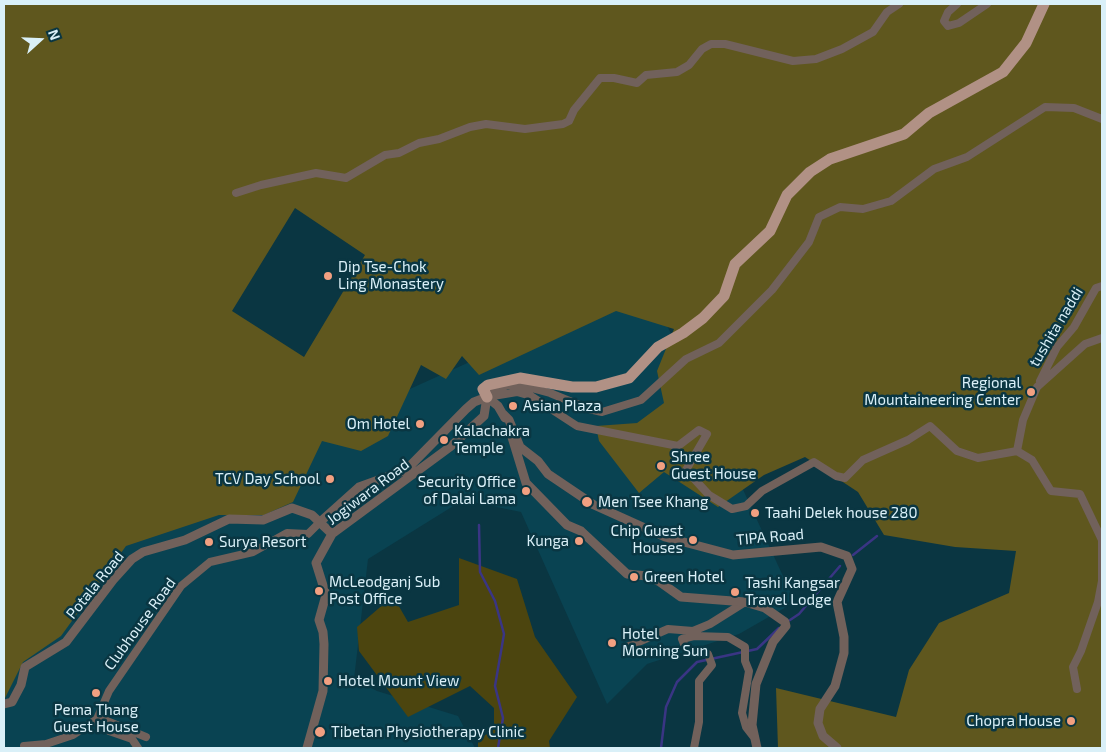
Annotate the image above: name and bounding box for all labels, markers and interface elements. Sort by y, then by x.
north arrow [15,15,65,65]
text: N [45,27,64,42]
place label: Dip Tse-Chok Ling Monastery [338,258,444,293]
marker: Dip Tse-Chok Ling Monastery [322,270,334,282]
street label: tushita naddi [1025,284,1087,370]
place label: Regional Mountaineering Center [864,374,1021,409]
marker: Regional Mountaineering Center [1025,386,1037,398]
place label: Asian Plaza [523,397,601,415]
marker: Asian Plaza [507,400,519,412]
place label: Om Hotel [347,415,410,433]
marker: Om Hotel [414,418,426,430]
place label: Kalachakra Temple [454,422,530,457]
marker: Kalachakra Temple [438,434,450,446]
place label: Shree Guest House [671,448,756,483]
street label: Jogiwara Road [323,455,413,529]
marker: Shree Guest House [655,460,667,472]
place label: TCV Day School [215,470,320,488]
marker: TCV Day School [324,473,336,485]
place label: Security Office of Dalai Lama [418,473,516,508]
marker: Security Office of Dalai Lama [520,485,532,497]
place label: Men Tsee Khang [598,493,708,511]
marker: Men Tsee Khang [580,495,594,509]
place label: Taahi Delek house 280 [765,504,917,522]
marker: Taahi Delek house 280 [749,507,761,519]
place label: Chip Guest Houses [611,522,683,557]
street label: TIPA Road [735,525,805,549]
place label: Kunga [526,532,569,550]
place label: Surya Resort [219,533,307,551]
marker: Chip Guest Houses [687,534,699,546]
marker: Kunga [573,535,585,547]
marker: Surya Resort [203,536,215,548]
street label: Potala Road [62,548,128,622]
place label: Green Hotel [644,568,724,586]
marker: Green Hotel [628,571,640,583]
place label: McLeodganj Sub Post Office [329,573,440,608]
street label: Clubhouse Road [101,574,179,674]
place label: Tashi Kangsar Travel Lodge [745,574,840,609]
marker: McLeodganj Sub Post Office [313,585,325,597]
marker: Tashi Kangsar Travel Lodge [729,586,741,598]
place label: Hotel Morning Sun [622,625,708,660]
marker: Hotel Morning Sun [606,637,618,649]
place label: Hotel Mount View [338,672,459,690]
marker: Hotel Mount View [322,675,334,687]
marker: Pema Thang Guest House [90,687,102,699]
place label: Pema Thang Guest House [53,701,139,736]
place label: Chopra House [966,712,1061,730]
marker: Chopra House [1065,715,1077,727]
place label: Tibetan Physiotherapy Clinic [331,723,525,741]
marker: Tibetan Physiotherapy Clinic [313,725,327,739]

